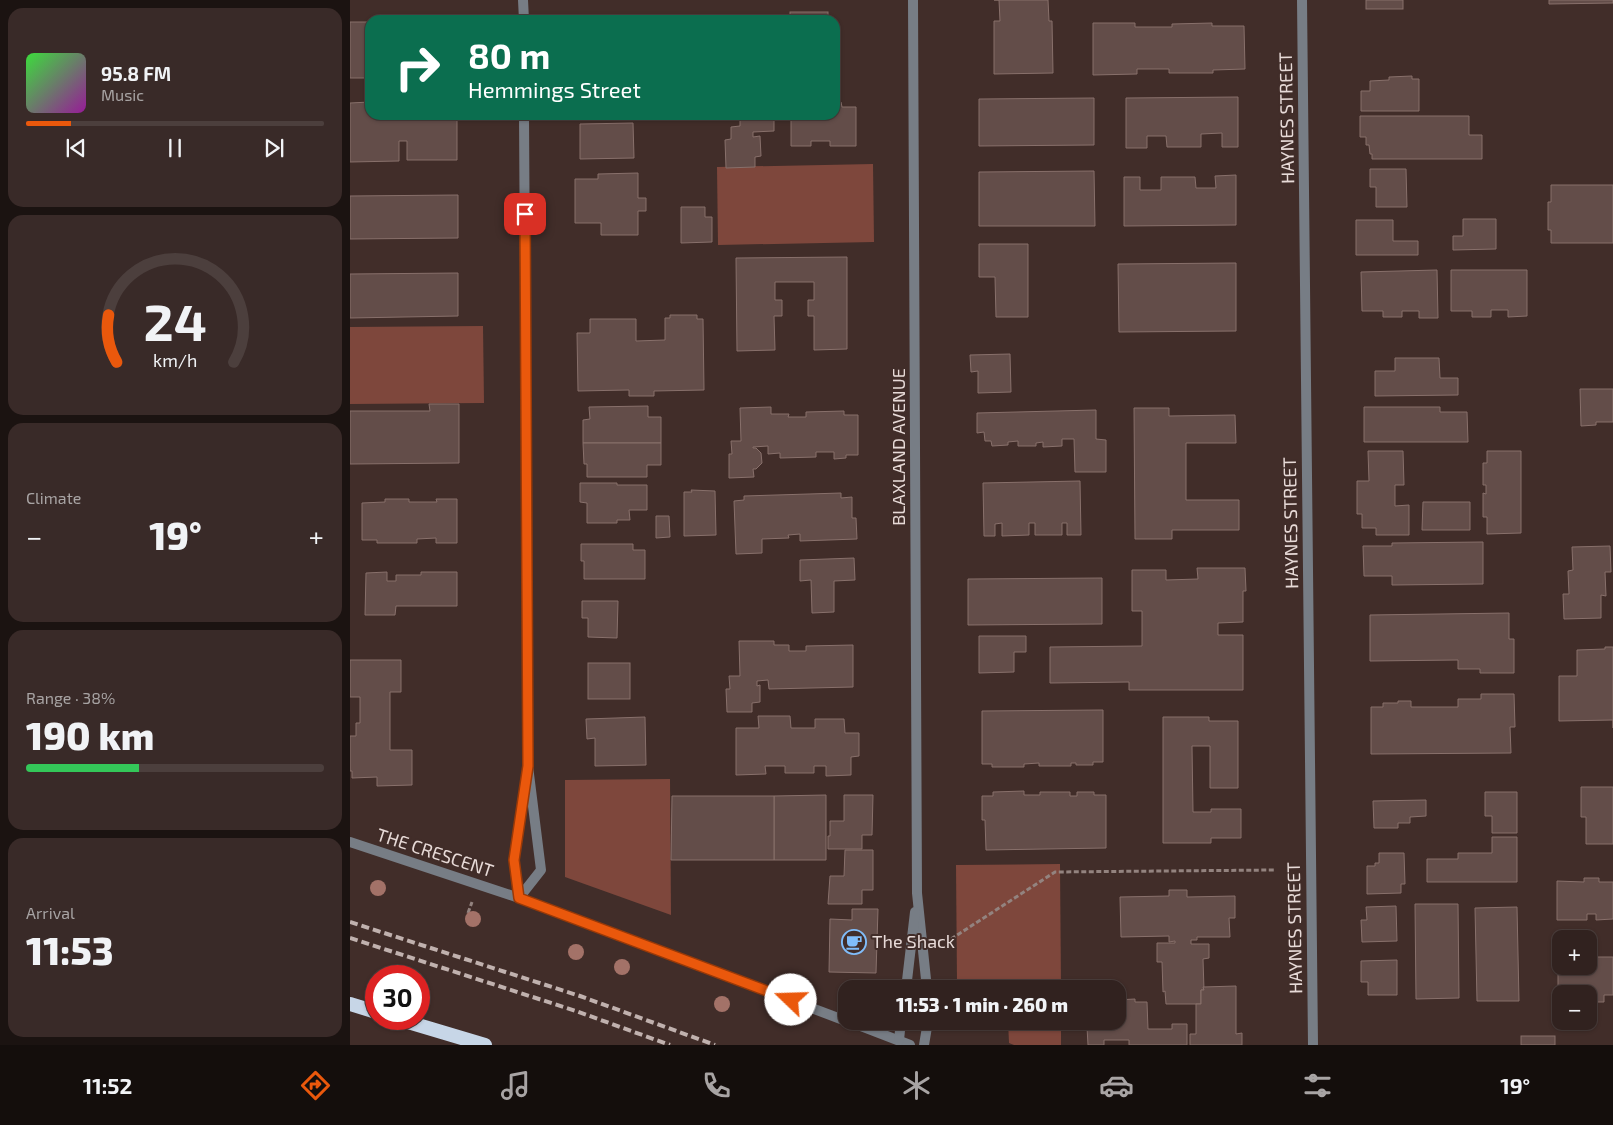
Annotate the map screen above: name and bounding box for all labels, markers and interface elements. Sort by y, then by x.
text: 80 m [468,34,550,76]
icon: right [385,35,450,100]
street label: HAYNES STREET [1274,51,1298,184]
text: 95.8 FM [101,62,171,85]
text: Hemmings Street [468,76,641,102]
text: Music [101,85,144,104]
icon: previous [62,134,90,162]
icon: pause [161,134,189,162]
icon: next [260,134,288,162]
pin [504,193,546,235]
icon: arrive [511,200,539,228]
text: 24 [143,289,207,351]
text: km/h [153,349,197,371]
street label: BLAXLAND AVENUE [887,368,909,526]
street label: HAYNES STREET [1278,456,1302,589]
text: Climate [26,488,81,507]
text: 19° [149,512,202,558]
text: − [26,519,42,553]
text: + [309,519,324,553]
text: Range · 38% [26,688,115,707]
text: 190 km [26,712,154,758]
street label: THE CRESCENT [374,823,497,881]
street label: HAYNES STREET [1282,861,1306,994]
text: Arrival [26,903,75,922]
text: 11:53 [26,927,114,973]
cafe icon: The Shack [841,929,867,955]
place label: The Shack [872,930,955,952]
map controls [1552,930,1597,1030]
button: + [1552,930,1597,975]
speed limit sign: 30 [365,965,430,1030]
position arrow [764,973,816,1025]
button: − [1552,985,1597,1030]
text: 11:53 · 1 min · 260 m [896,993,1068,1016]
icon: directions [298,1068,333,1103]
icon: music [498,1068,533,1103]
icon: phone [699,1068,734,1103]
icon: climate [899,1068,934,1103]
icon: car [1099,1068,1134,1103]
icon: filters [1300,1068,1335,1103]
text: 11:52 [83,1072,132,1098]
text: 19° [1500,1072,1530,1098]

